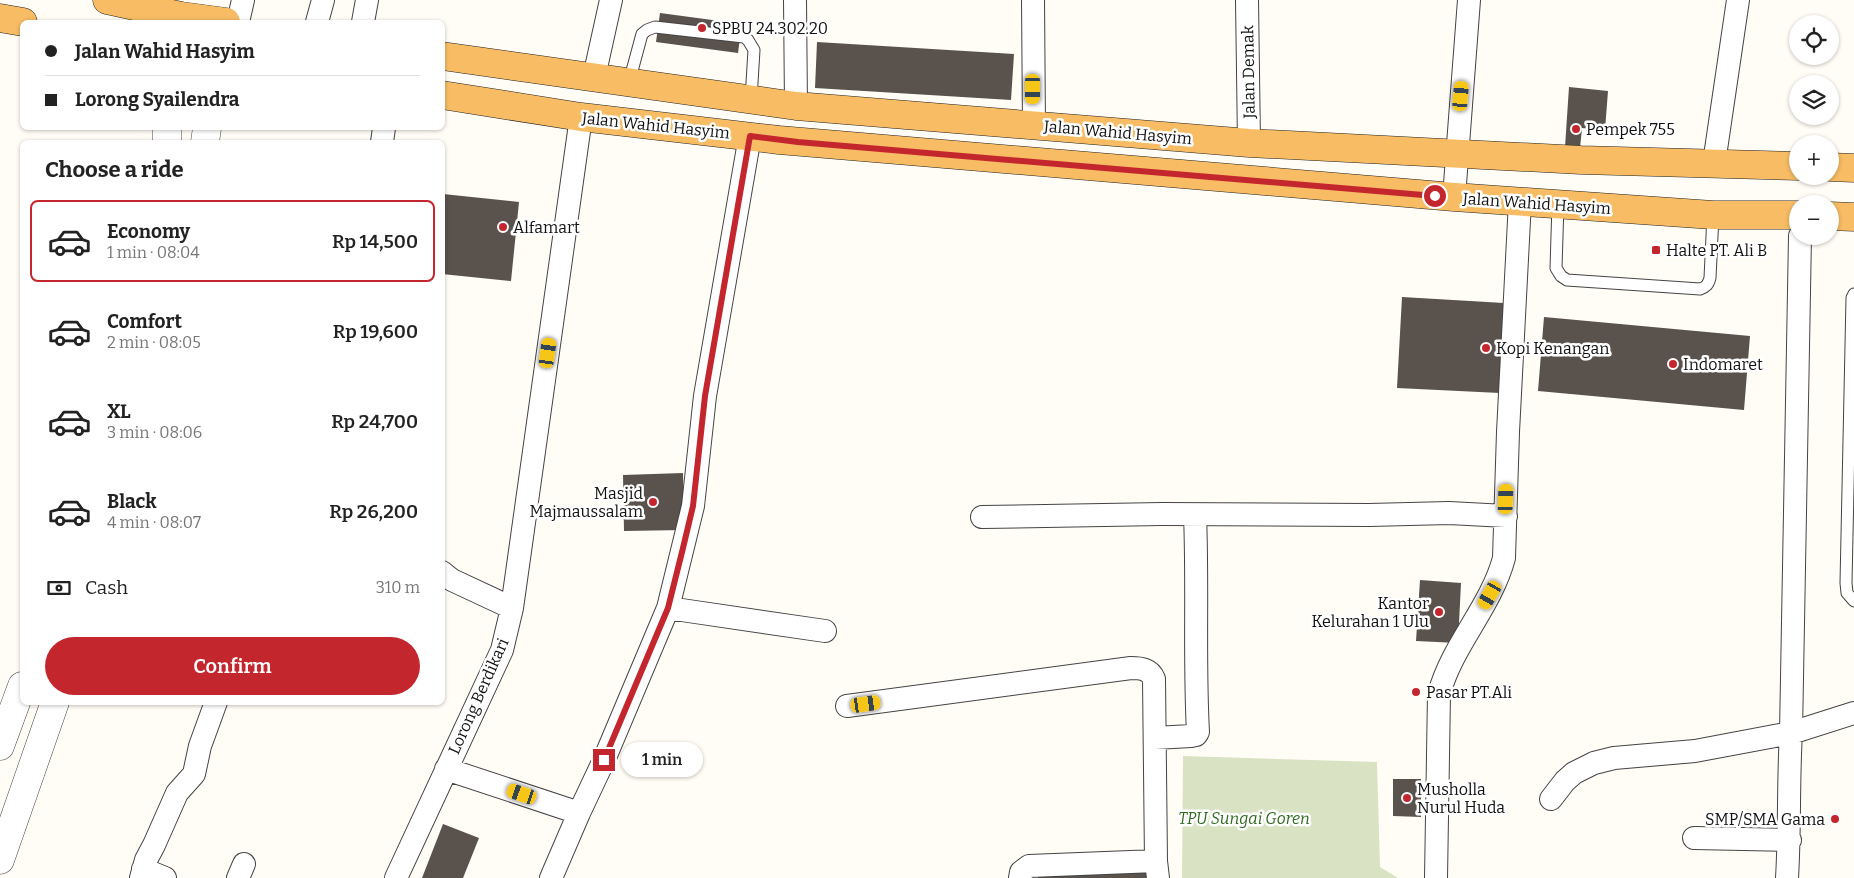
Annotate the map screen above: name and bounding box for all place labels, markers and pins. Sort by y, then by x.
place label: SPBU 24.302.20 [712,19,828,38]
marker: SPBU 24.302.20 [696,22,708,34]
place label: Pempek 755 [1586,120,1675,139]
marker: Pempek 755 [1570,123,1582,135]
place label: Alfamart [513,218,580,237]
marker: Alfamart [497,221,509,233]
place label: Halte PT. Ali B [1666,241,1767,260]
marker: Halte PT. Ali B [1650,244,1662,256]
place label: Kopi Kenangan [1496,339,1609,358]
marker: Kopi Kenangan [1480,342,1492,354]
place label: Indomaret [1683,355,1763,374]
marker: Indomaret [1667,358,1679,370]
place label: Masjid Majmaussalam [530,484,644,521]
marker: Masjid Majmaussalam [647,496,659,508]
place label: Kantor Kelurahan 1 Ulu [1311,594,1429,631]
marker: Kantor Kelurahan 1 Ulu [1433,606,1445,618]
place label: Pasar PT.Ali [1426,683,1512,702]
marker: Pasar PT.Ali [1410,686,1422,698]
place label: Musholla Nurul Huda [1417,780,1505,817]
marker: Musholla Nurul Huda [1401,792,1413,804]
place label: SMP/SMA Gama [1705,810,1825,829]
marker: SMP/SMA Gama [1829,813,1841,825]

